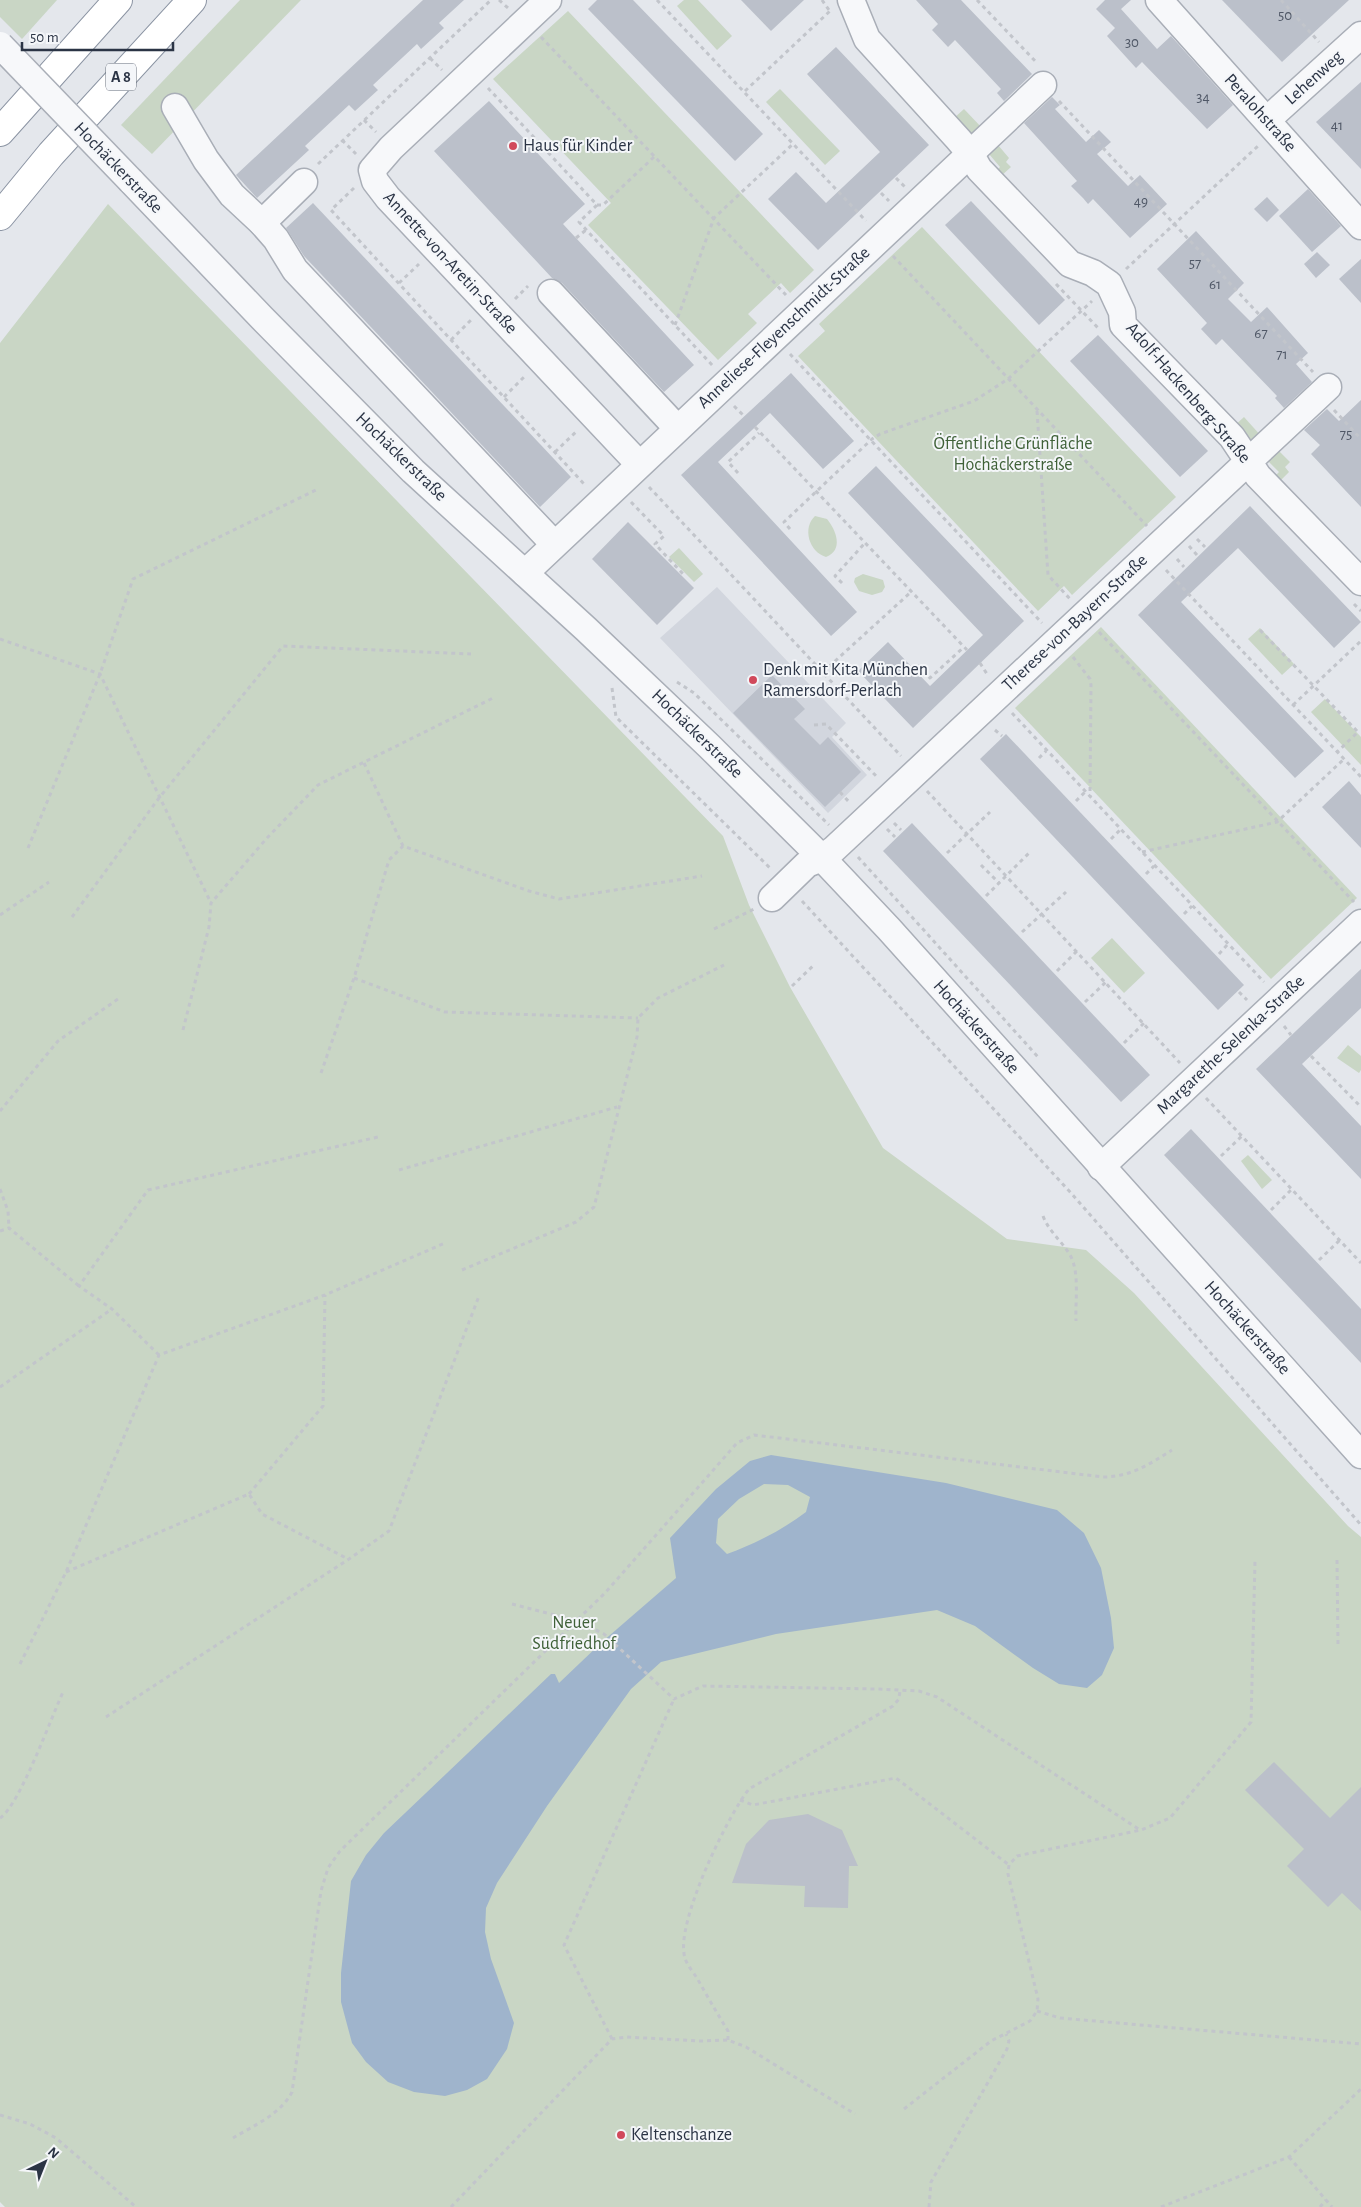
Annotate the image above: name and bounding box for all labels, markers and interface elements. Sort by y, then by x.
house number: 50 [1278,8,1292,23]
scale bar [22,20,174,52]
text: 50 m [30,30,59,45]
house number: 30 [1125,35,1139,50]
street label: Lehenweg [1282,47,1347,108]
road number: A 8 [106,64,136,90]
street label: Peralohstraße [1220,71,1300,155]
house number: 34 [1196,90,1210,105]
house number: 41 [1331,118,1343,133]
street label: Hochäckerstraße [70,119,166,217]
place label: Haus für Kinder [523,137,632,155]
marker: Haus für Kinder [507,140,519,152]
street label: Annette-von-Aretin-Straße [380,188,520,338]
house number: 49 [1134,194,1148,209]
street label: Anneliese-Fleyenschmidt-Straße [695,244,873,412]
house number: 57 [1189,256,1201,271]
house number: 61 [1209,277,1221,292]
street label: Adolf-Hackenberg-Straße [1122,319,1254,467]
house number: 67 [1254,326,1268,341]
house number: 71 [1276,347,1288,362]
street label: Hochäckerstraße [352,409,450,505]
house number: 75 [1340,427,1352,442]
park label: Öffentliche Grünfläche Hochäckerstraße [933,433,1093,474]
street label: Therese-von-Bayern-Straße [999,551,1151,695]
place label: Denk mit Kita München Ramersdorf-Perlach [763,661,928,700]
marker: Denk mit Kita München Ramersdorf-Perlach [747,674,759,686]
street label: Hochäckerstraße [648,686,746,782]
street label: Margarethe-Selenka-Straße [1154,972,1308,1118]
street label: Hochäckerstraße [930,977,1022,1077]
street label: Hochäckerstraße [1201,1278,1293,1378]
park label: Neuer Südfriedhof [532,1614,617,1653]
place label: Keltenschanze [631,2126,732,2144]
marker: Keltenschanze [615,2129,627,2141]
north arrow [20,2137,70,2187]
text: N [45,2145,62,2162]

